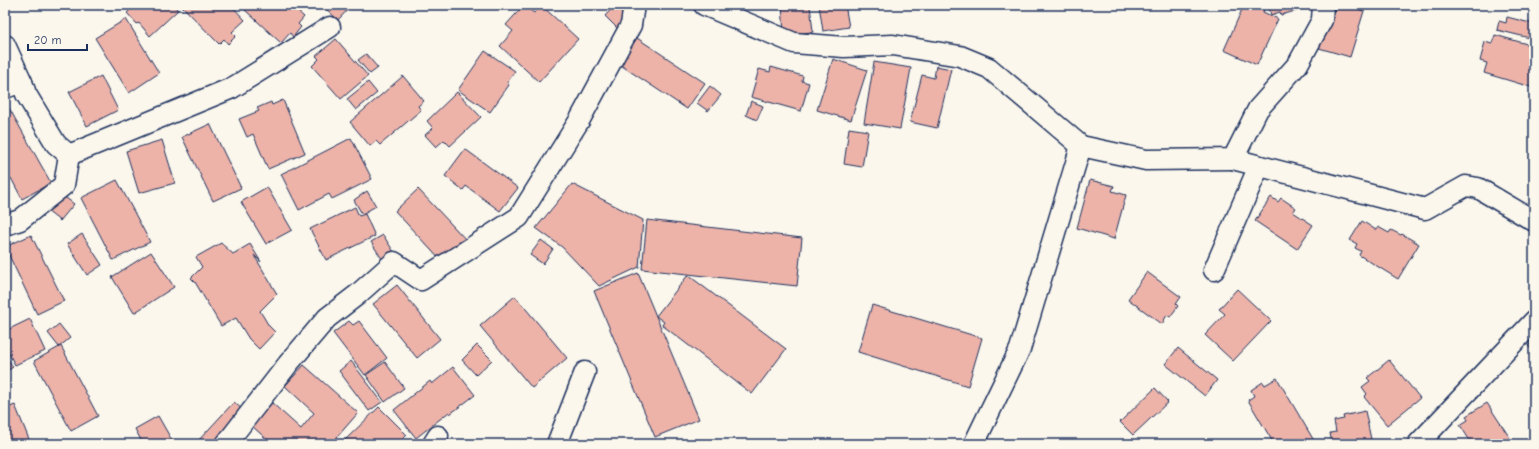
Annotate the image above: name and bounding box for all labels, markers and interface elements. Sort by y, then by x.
scale bar [28,26,87,52]
text: 20 m [34,33,62,47]

